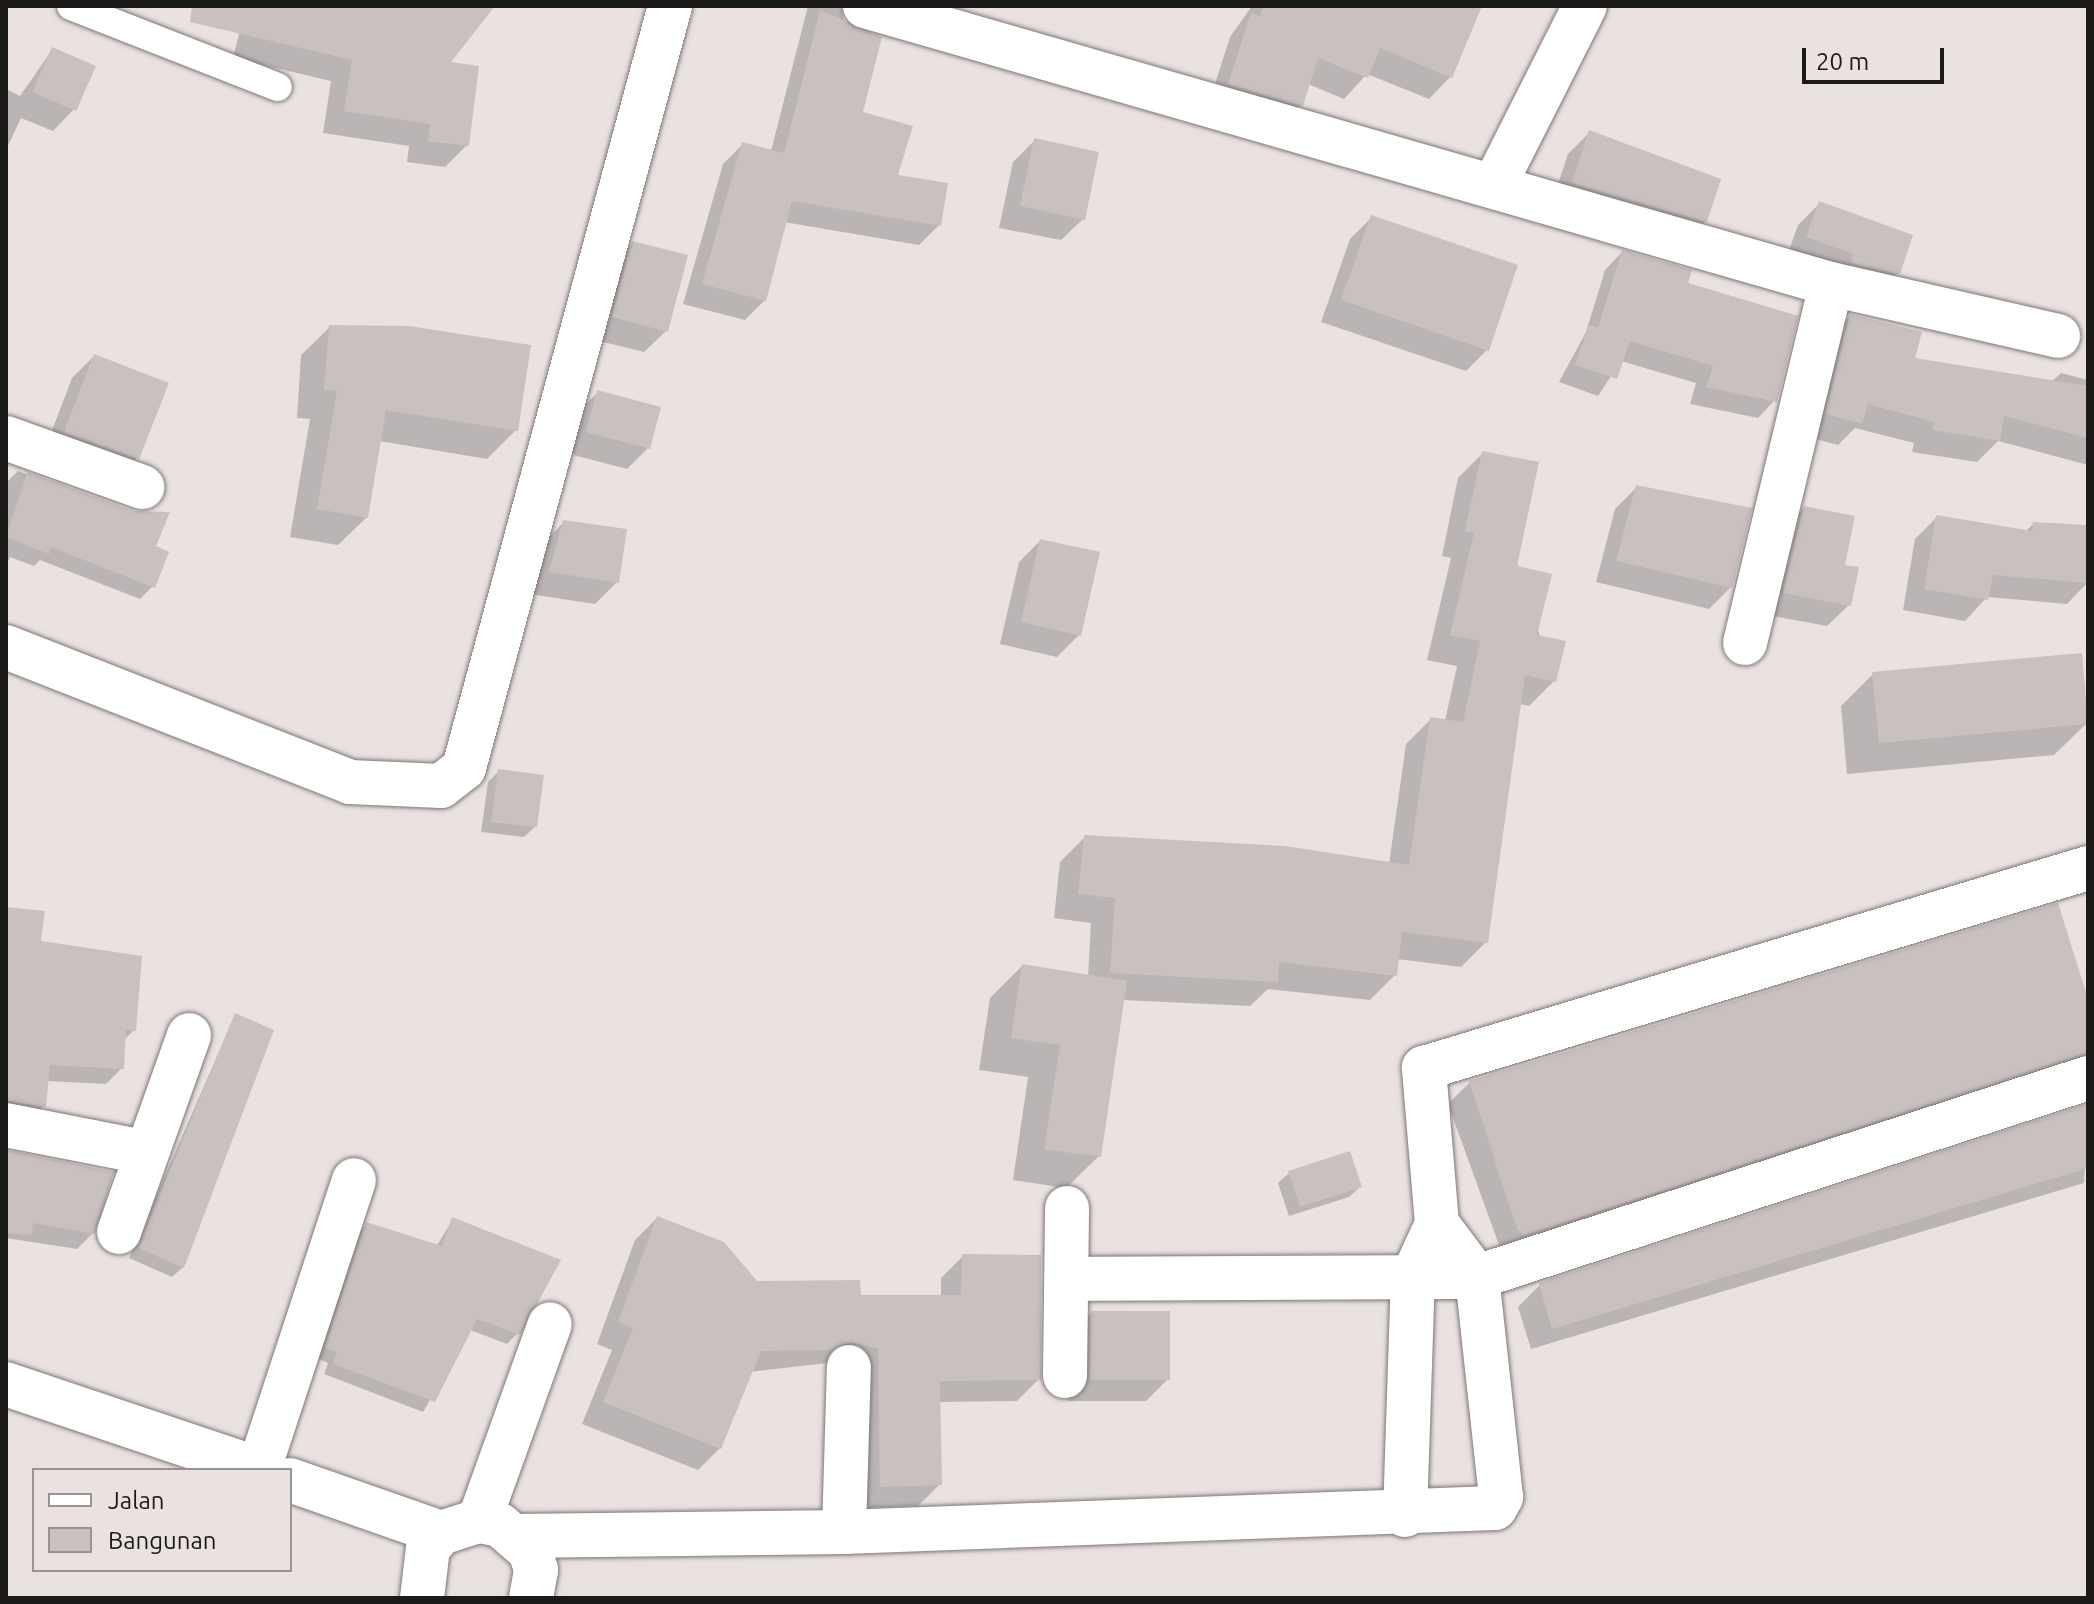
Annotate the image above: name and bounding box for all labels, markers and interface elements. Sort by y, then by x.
scale bar [1806,32,1948,82]
text: 20 m [1816,48,1869,75]
legend [32,1468,292,1572]
text: Jalan [108,1487,165,1514]
text: Bangunan [108,1527,217,1554]

